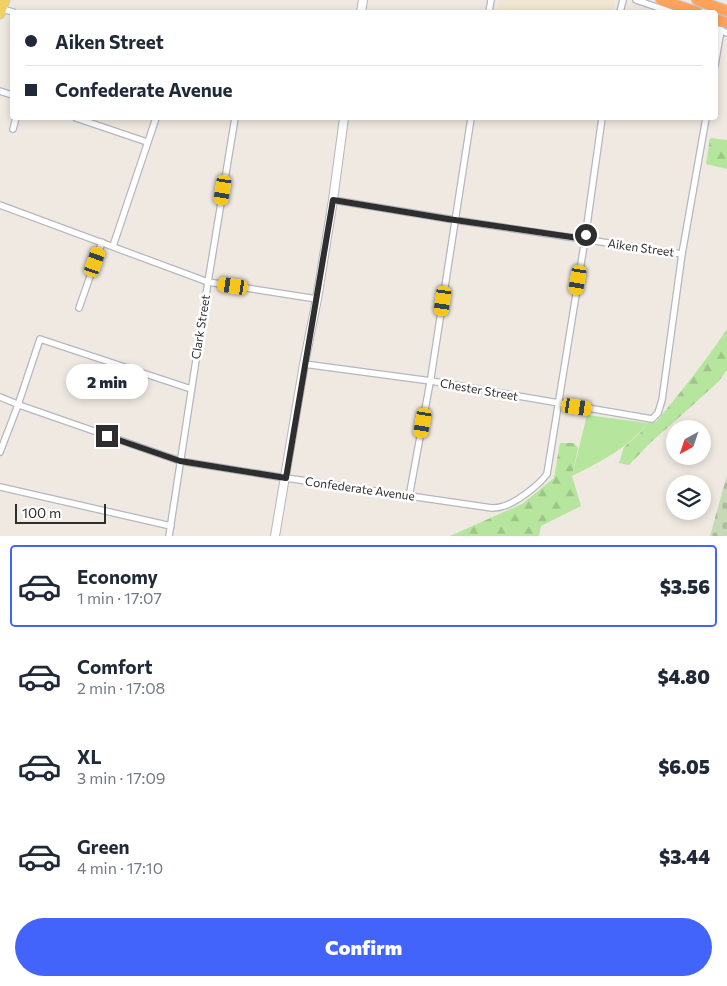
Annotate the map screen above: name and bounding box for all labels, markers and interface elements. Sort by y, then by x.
text: Aiken Street [55,30,164,53]
text: Confederate Avenue [55,78,233,101]
car [213,174,232,206]
route start [575,224,597,246]
street label: Aiken Street [607,235,675,259]
car [83,245,106,279]
car [568,264,587,296]
car [217,276,248,296]
car [433,285,452,317]
street label: Clark Street [188,294,212,360]
callout: 2 min [66,364,148,398]
text: 2 min [87,372,127,391]
street label: Chester Street [439,375,519,403]
car [561,397,592,417]
car [413,407,432,439]
north arrow [666,420,711,465]
map controls [666,420,711,520]
route end [96,425,118,447]
street label: Confederate Avenue [304,473,416,503]
button: layers [666,475,711,520]
scale bar [15,501,106,524]
text: 100 m [22,504,61,521]
icon: car [17,564,62,609]
text: Economy [77,565,158,588]
text: $3.56 [660,575,710,598]
text: 1 min · 17:07 [77,588,162,607]
icon: car [17,654,62,699]
text: Comfort [77,655,153,678]
text: $4.80 [657,665,710,688]
text: 2 min · 17:08 [77,678,165,697]
icon: car [17,744,62,789]
text: XL [77,745,102,768]
text: $6.05 [658,755,710,778]
text: 3 min · 17:09 [77,768,166,787]
icon: car [17,834,62,879]
text: Green [77,835,129,858]
text: $3.44 [659,845,710,868]
text: 4 min · 17:10 [77,858,163,877]
button: Confirm [15,918,712,976]

